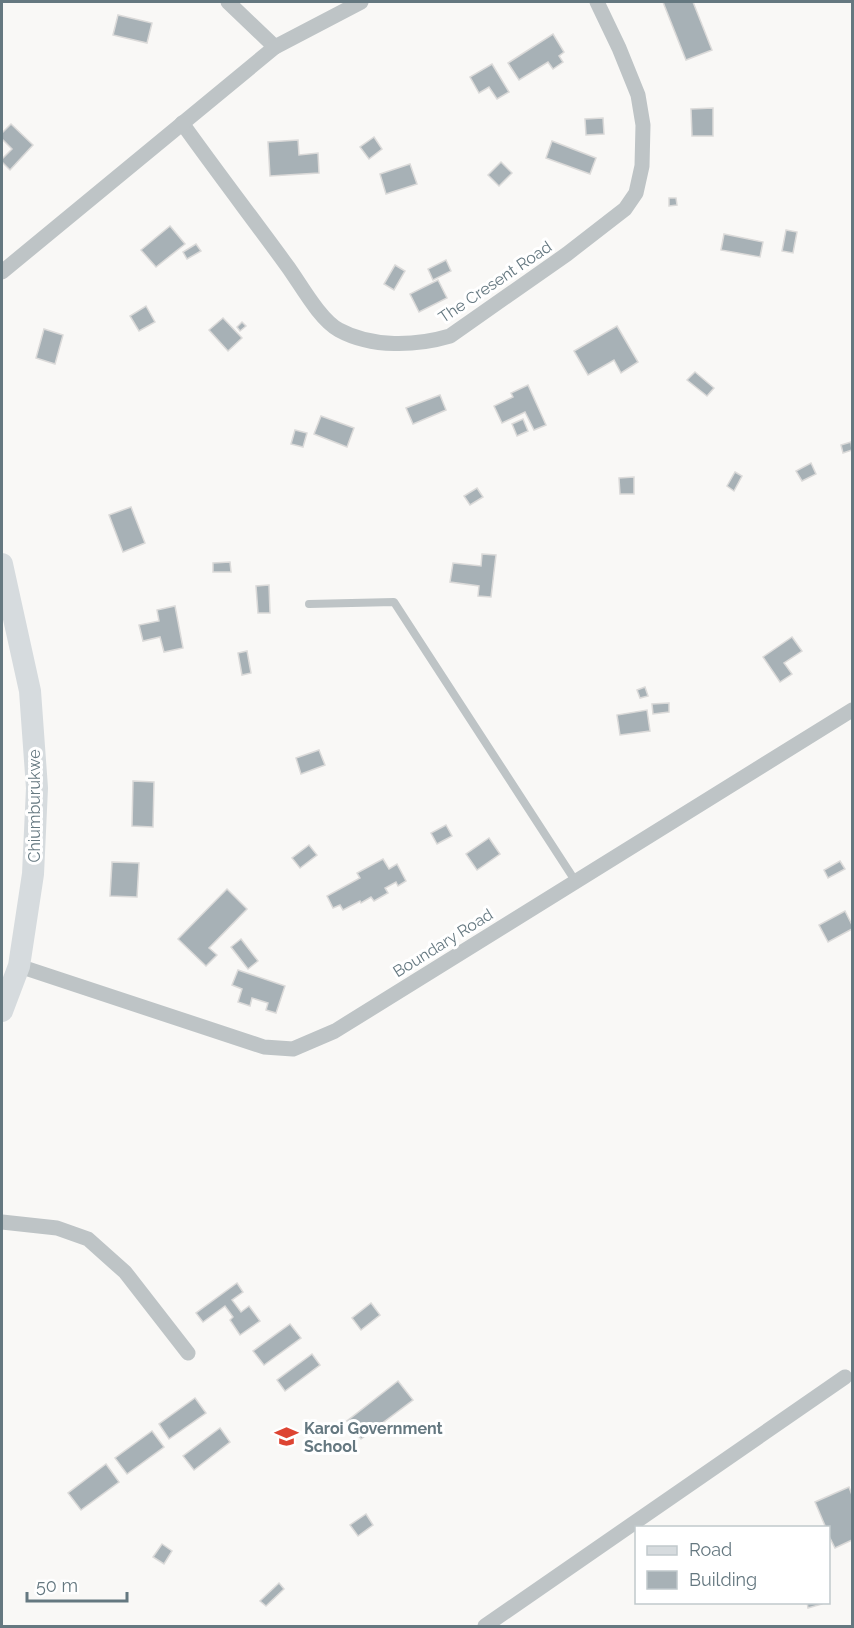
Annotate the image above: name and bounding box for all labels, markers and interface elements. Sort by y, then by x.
street label: The Cresent Road [435,237,555,327]
street label: Chiumburukwe [25,749,44,863]
street label: Boundary Road [390,905,496,981]
place label: Karoi Government School [304,1419,443,1456]
school or university icon: Karoi Government School [273,1424,299,1450]
legend [635,1526,830,1604]
text: Road [689,1539,732,1560]
scale bar [27,1565,128,1603]
text: Building [689,1569,757,1590]
text: 50 m [36,1575,78,1596]

